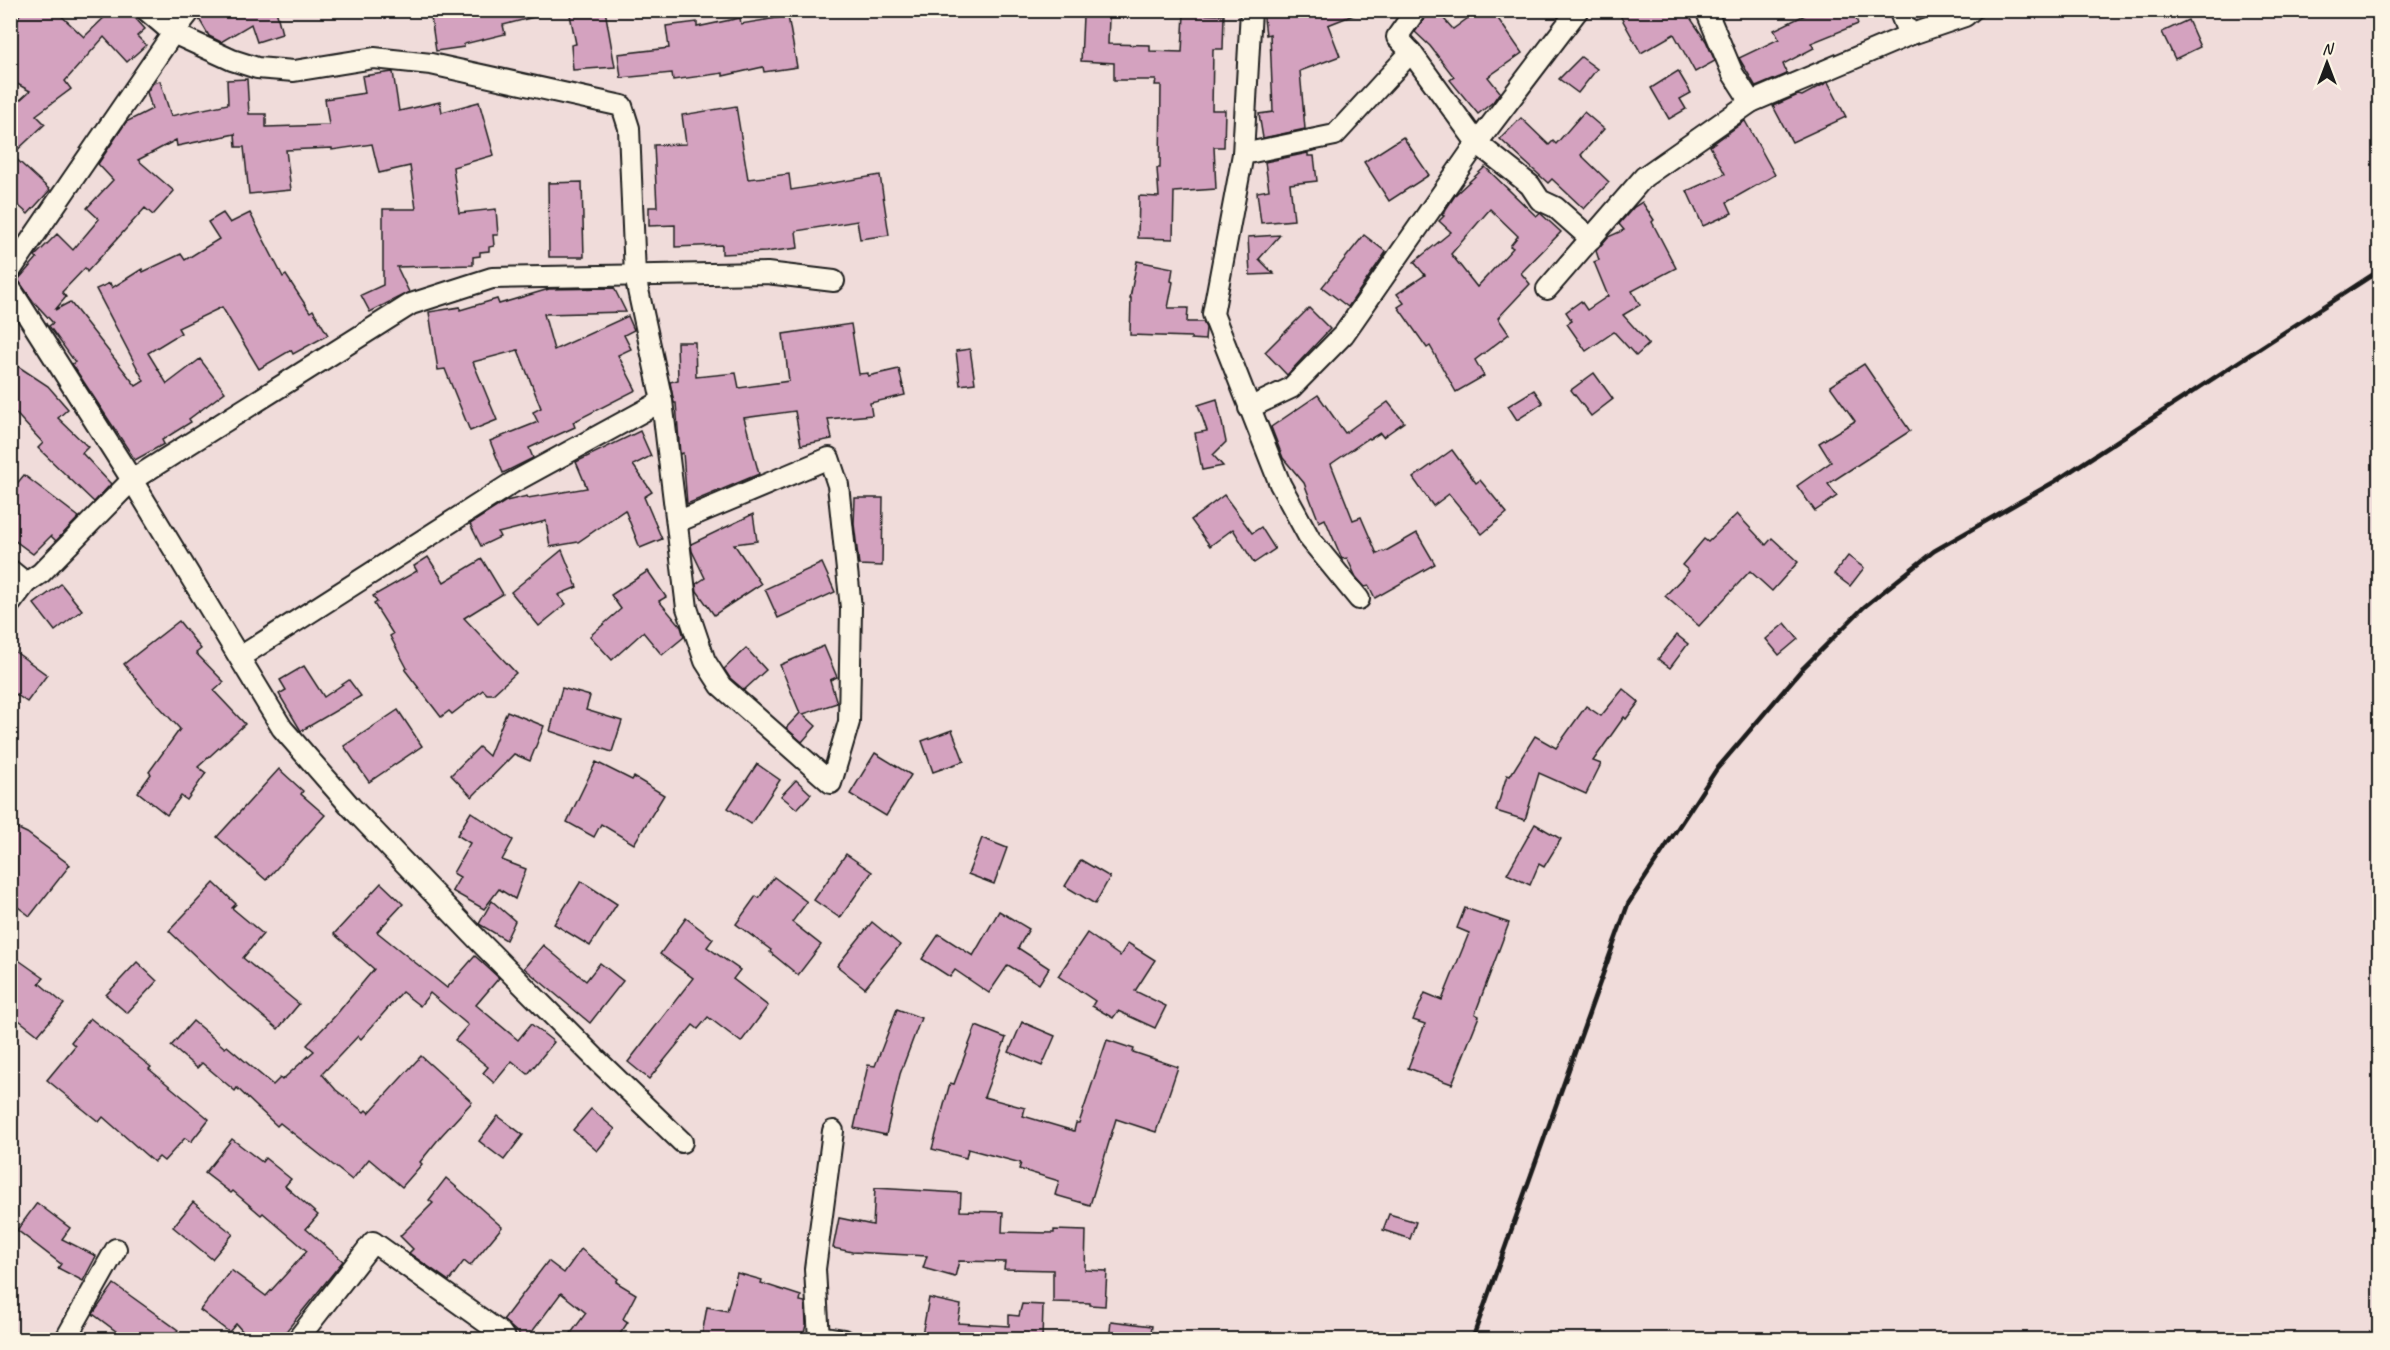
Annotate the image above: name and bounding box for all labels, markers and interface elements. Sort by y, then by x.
north arrow [2297,33,2357,93]
text: N [2322,39,2335,59]

